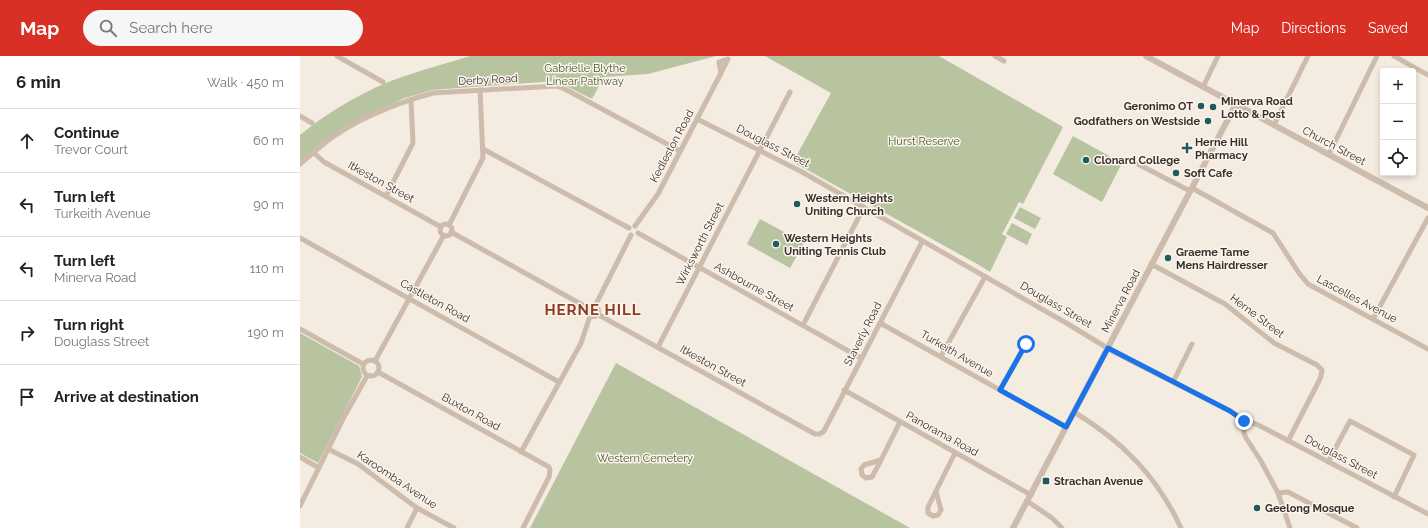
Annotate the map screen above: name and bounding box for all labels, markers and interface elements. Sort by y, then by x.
search box [83,10,363,46]
text: Map [20,17,59,39]
icon: search [97,17,119,39]
text: Search here [129,19,213,37]
text: Map [1231,20,1259,36]
text: Directions [1281,20,1346,36]
text: Saved [1368,20,1408,36]
park label: Gabrielle Blythe Linear Pathway [544,62,626,88]
map controls [1380,68,1416,176]
button: + [1380,68,1416,104]
text: 6 min [16,72,61,92]
street label: Derby Road [458,72,518,88]
text: Walk · 450 m [207,75,284,90]
place label: Minerva Road Lotto & Post [1221,95,1293,121]
place label: Geronimo OT [1124,100,1193,113]
marker: Geronimo OT [1196,101,1206,111]
marker: Minerva Road Lotto & Post [1208,102,1218,112]
button: − [1380,104,1416,140]
street label: Kedleston Road [647,107,697,185]
place label: Godfathers on Westside [1074,115,1200,128]
marker: Godfathers on Westside [1203,116,1213,126]
street label: Douglass Street [734,122,812,170]
text: Continue [54,124,119,142]
street label: Church Street [1300,124,1368,168]
icon: ahead [16,130,38,152]
text: 60 m [253,133,284,148]
park label: Hurst Reserve [888,135,960,148]
place label: Herne Hill Pharmacy [1195,136,1248,162]
button: locate [1380,140,1416,176]
text: Trevor Court [54,142,128,157]
marker: Herne Hill Pharmacy [1182,143,1192,153]
place label: Clonard College [1094,154,1180,167]
marker: Clonard College [1081,155,1091,165]
street label: Itkeston Street [346,158,417,206]
place label: Soft Cafe [1184,167,1233,180]
marker: Soft Cafe [1171,168,1181,178]
text: Turn left [54,188,115,206]
place label: Western Heights Uniting Church [805,192,893,218]
icon: left [16,194,38,216]
text: 90 m [253,197,284,212]
marker: Western Heights Uniting Church [792,199,802,209]
street label: Wirksworth Street [673,200,727,288]
text: Turkeith Avenue [54,206,151,221]
place label: Western Heights Uniting Tennis Club [784,232,886,258]
marker: Western Heights Uniting Tennis Club [771,239,781,249]
place label: Graeme Tame Mens Hairdresser [1176,246,1268,272]
text: Turn left [54,252,115,270]
marker: Graeme Tame Mens Hairdresser [1163,253,1173,263]
icon: left [16,258,38,280]
street label: Ashbourne Street [712,260,796,314]
text: 110 m [250,261,284,276]
street label: Minerva Road [1099,267,1143,335]
text: Minerva Road [54,270,136,285]
street label: Lascelles Avenue [1315,272,1400,326]
street label: Castleton Road [398,276,472,326]
street label: Douglass Street [1018,279,1094,331]
street label: Herne Street [1227,291,1287,341]
street label: Staverly Road [841,300,885,368]
district label: HERNE HILL [544,301,642,319]
text: Turn right [54,316,124,334]
icon: right [16,322,38,344]
text: 190 m [248,325,284,340]
street label: Turkeith Avenue [918,328,996,380]
text: Douglass Street [54,334,149,349]
route start [1017,335,1035,353]
street label: Itkeston Street [678,342,749,390]
icon: arrive [16,386,38,408]
text: Arrive at destination [54,388,199,406]
street label: Buxton Road [439,391,503,434]
street label: Panorama Road [903,409,981,459]
route end [1235,412,1253,430]
street label: Douglass Street [1302,432,1380,482]
street label: Karoomba Avenue [354,448,440,512]
park label: Western Cemetery [597,452,693,465]
place label: Strachan Avenue [1054,475,1143,488]
marker: Strachan Avenue [1041,476,1051,486]
place label: Geelong Mosque [1265,502,1355,515]
marker: Geelong Mosque [1252,503,1262,513]

